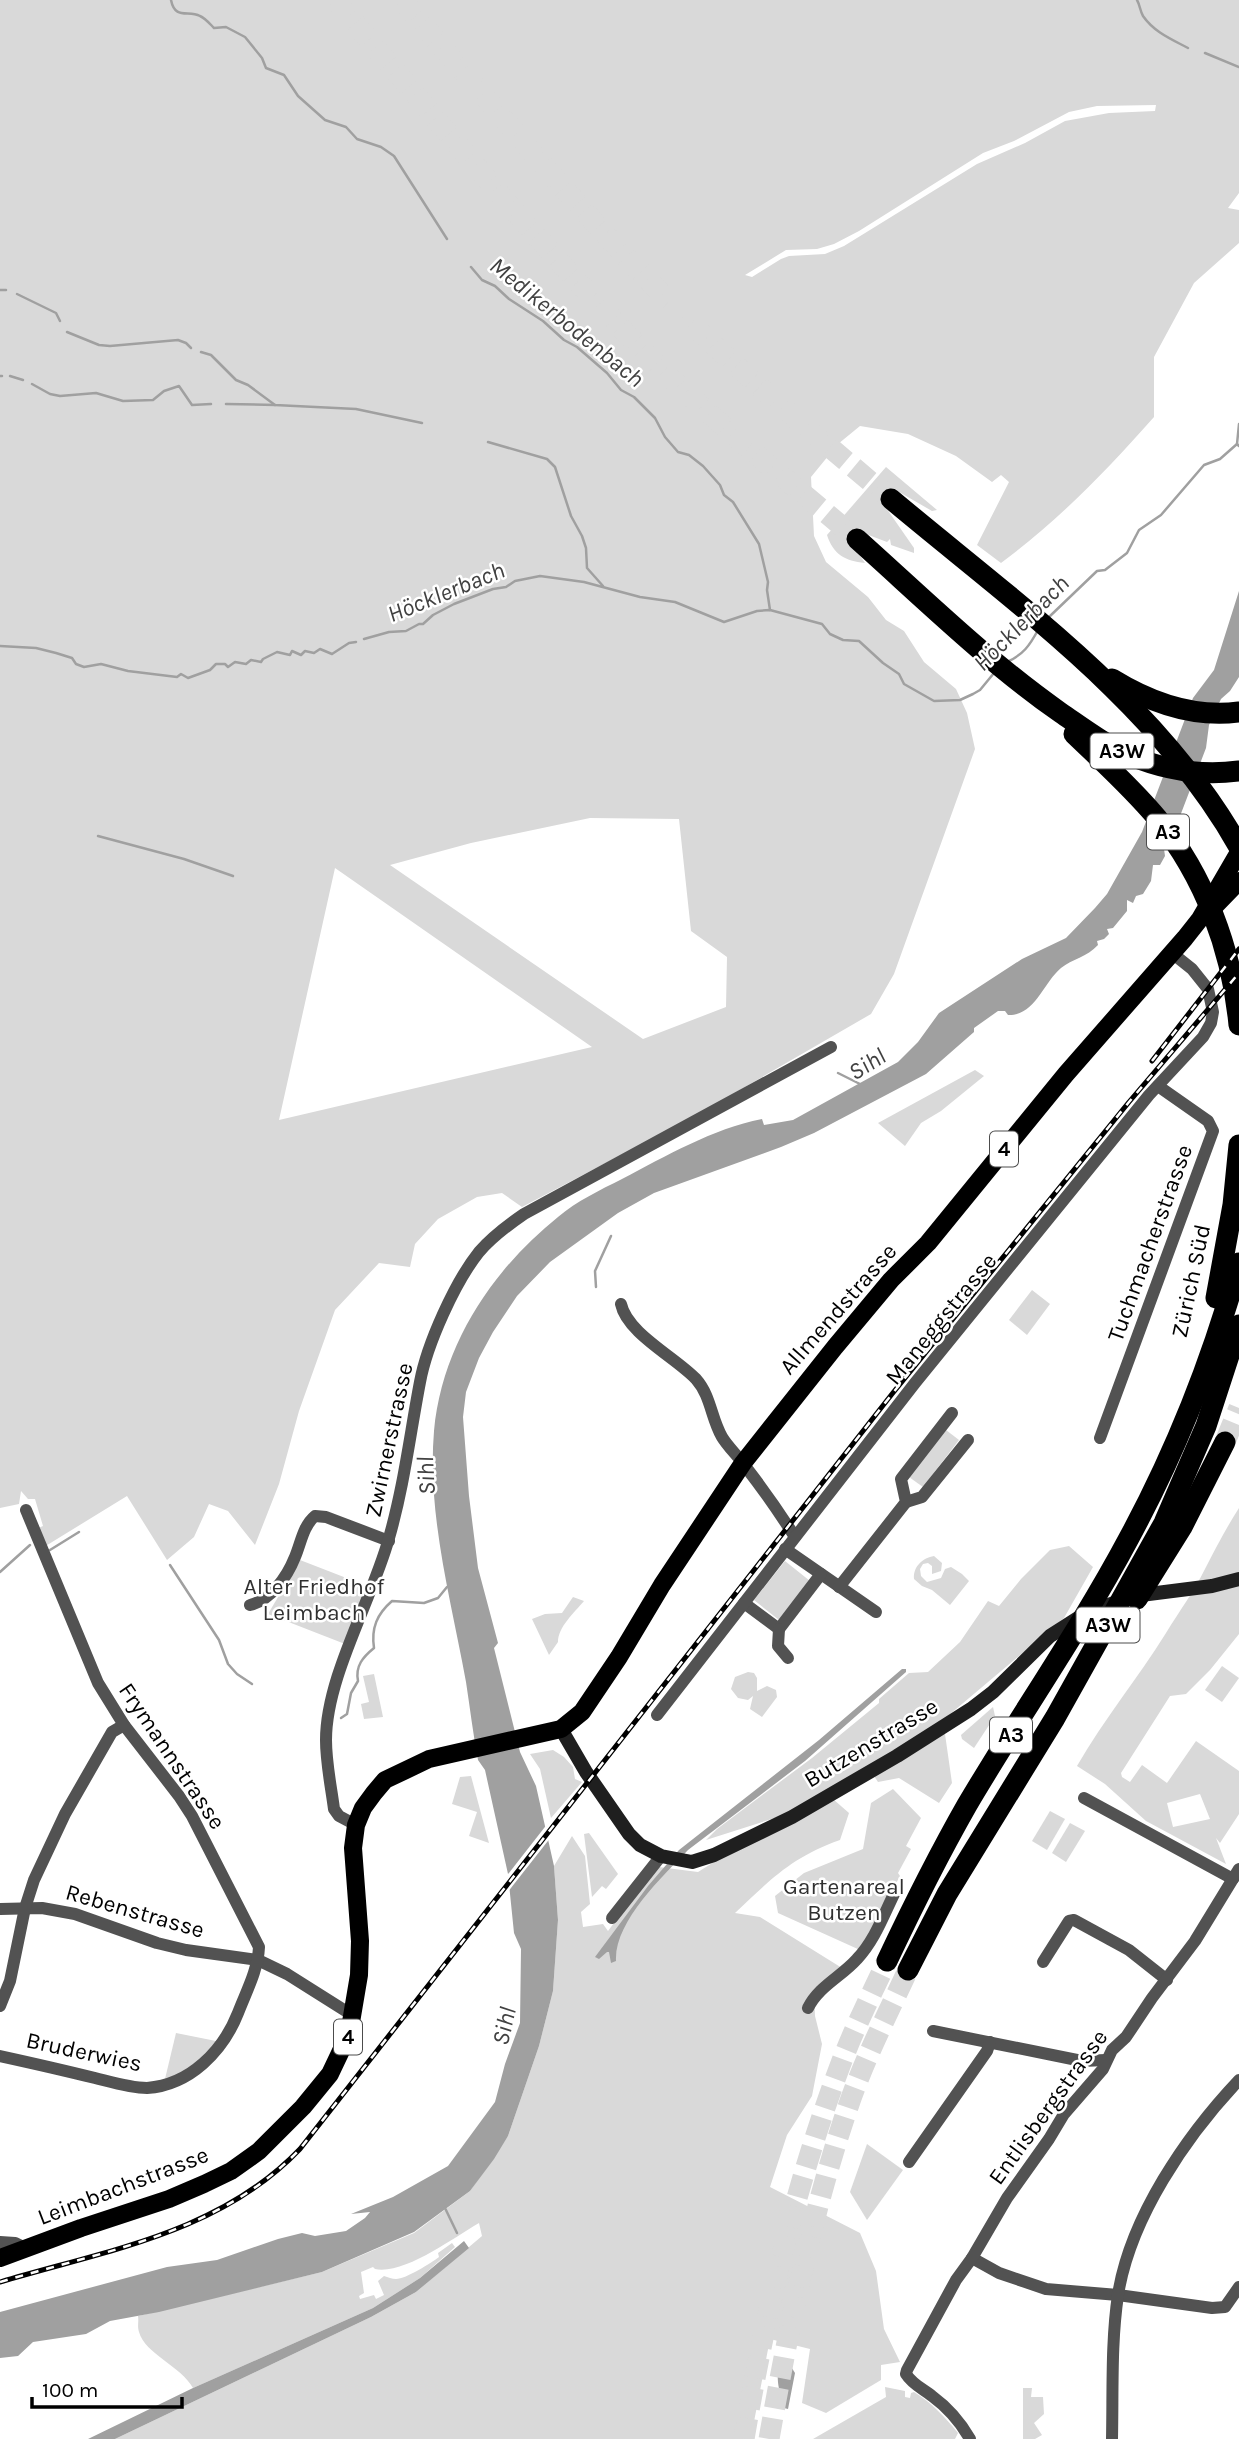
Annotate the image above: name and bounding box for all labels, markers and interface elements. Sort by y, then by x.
water label: Medikerbodenbach [484,251,650,393]
water label: Höcklerbach [383,556,509,628]
water label: Höcklerbach [967,569,1075,677]
road number: A3W [1090,734,1154,768]
road number: A3 [1147,814,1189,850]
water label: Sihl [843,1042,891,1086]
road number: 4 [990,1132,1018,1166]
street label: Tuchmacherstrasse [1102,1141,1198,1345]
street label: Zürich Süd [1166,1222,1216,1340]
street label: Allmendstrasse [774,1238,902,1380]
street label: Maneggstrasse [880,1248,1002,1390]
street label: Zwirnerstrasse [359,1360,419,1520]
water label: Sihl [411,1456,441,1496]
park label: Alter Friedhof Leimbach [244,1573,385,1626]
road number: A3W [1076,1608,1140,1642]
street label: Frymannstrasse [113,1678,231,1834]
street label: Butzenstrasse [799,1692,943,1794]
road number: A3 [990,1718,1032,1752]
park label: Gartenareal Butzen [783,1873,905,1926]
street label: Rebenstrasse [63,1878,207,1944]
water label: Sihl [486,2004,522,2048]
road number: 4 [334,2020,362,2054]
street label: Entlisbergstrasse [983,2024,1113,2190]
street label: Bruderwies [24,2027,144,2077]
street label: Leimbachstrasse [34,2141,212,2231]
scale bar [32,2366,182,2410]
text: 100 m [42,2378,99,2402]

